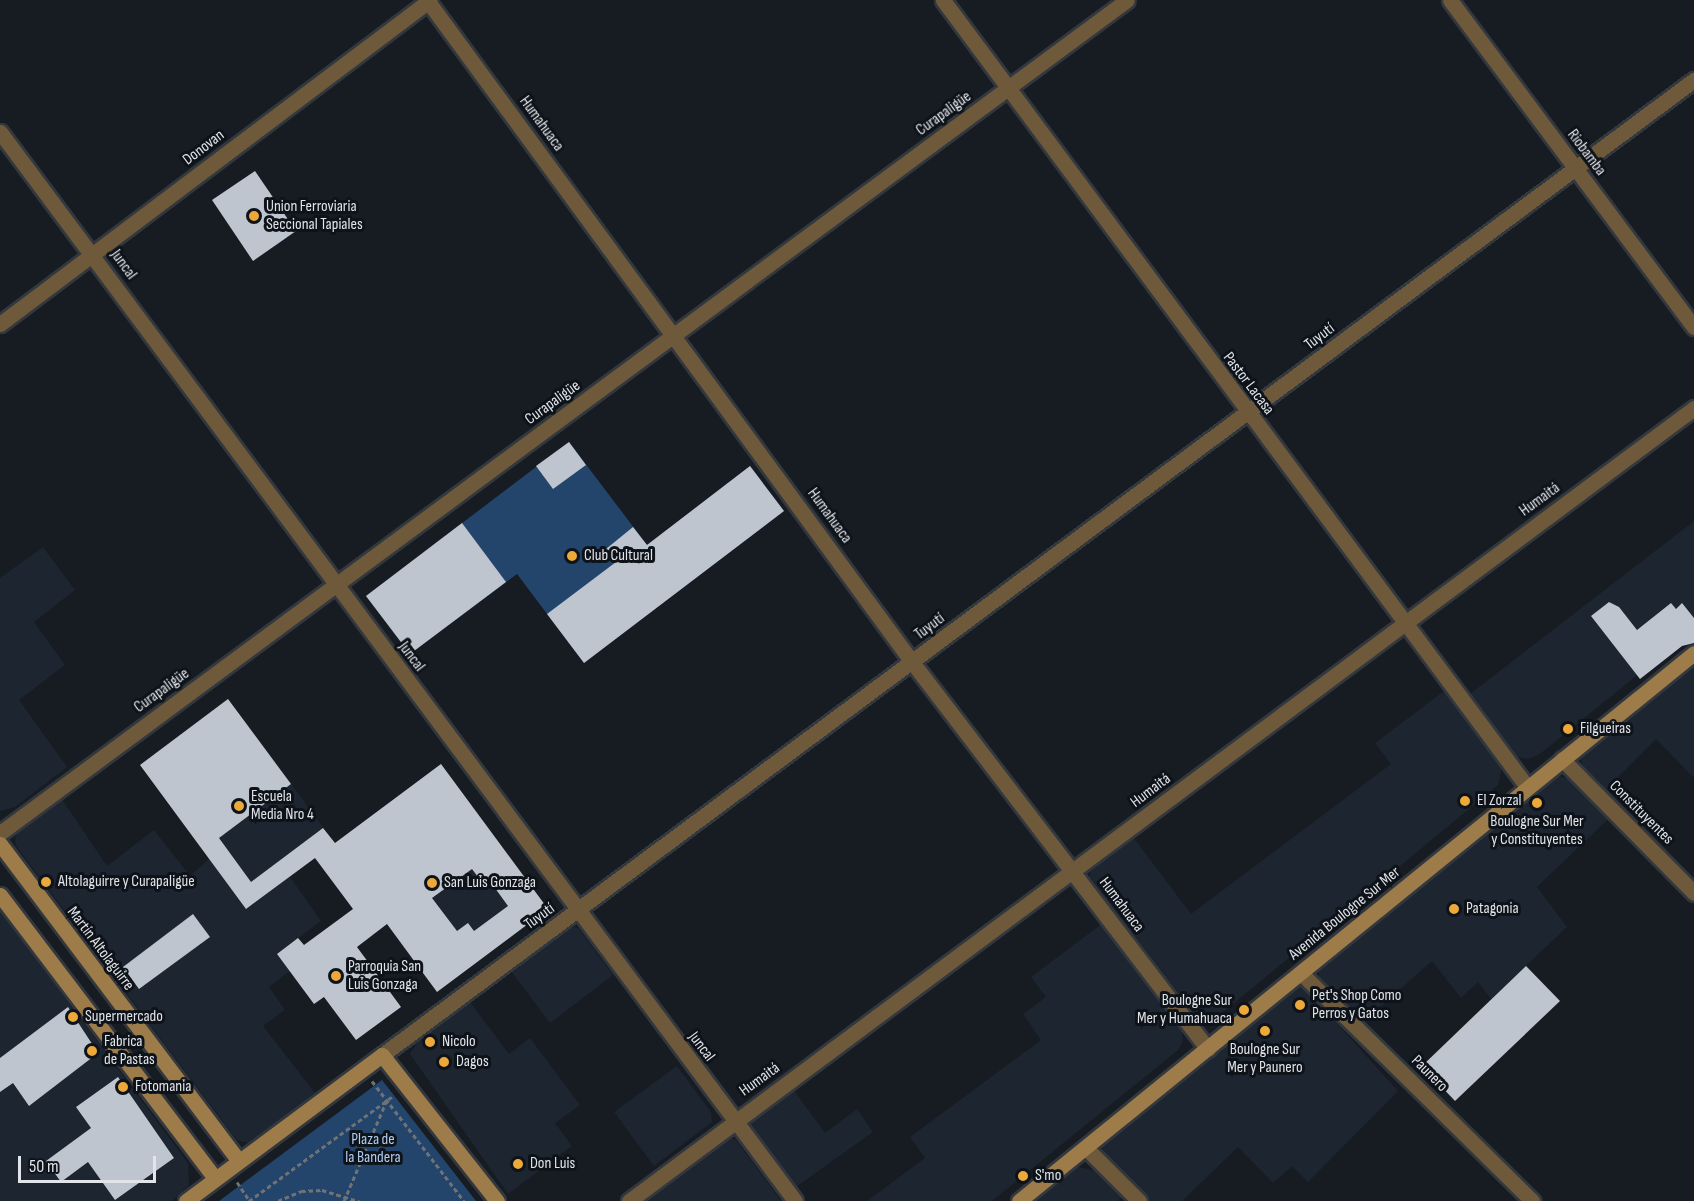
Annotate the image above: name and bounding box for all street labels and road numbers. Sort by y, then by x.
street label: Curapaligüe [913,88,975,140]
street label: Humahuaca [515,93,567,155]
street label: Donovan [180,126,228,170]
street label: Riobamba [1562,126,1610,180]
street label: Juncal [106,246,140,284]
street label: Tuyutí [1301,319,1339,355]
street label: Pastor Lacasa [1218,349,1278,419]
street label: Curapaligüe [522,377,584,429]
street label: Humaitá [1516,479,1564,521]
street label: Humahuaca [803,485,855,547]
street label: Tuyutí [911,609,949,645]
street label: Juncal [394,638,428,676]
street label: Curapaligüe [131,665,193,717]
street label: Humaitá [1127,770,1175,812]
street label: Constituyentes [1605,777,1677,849]
street label: Avenida Boulogne Sur Mer [1285,863,1405,965]
street label: Humahuaca [1094,874,1148,936]
street label: Tuyutí [521,900,559,934]
street label: Martín Altolaguirre [62,903,138,995]
street label: Juncal [684,1028,718,1066]
street label: Paunero [1407,1052,1451,1096]
street label: Humaitá [736,1059,784,1101]

